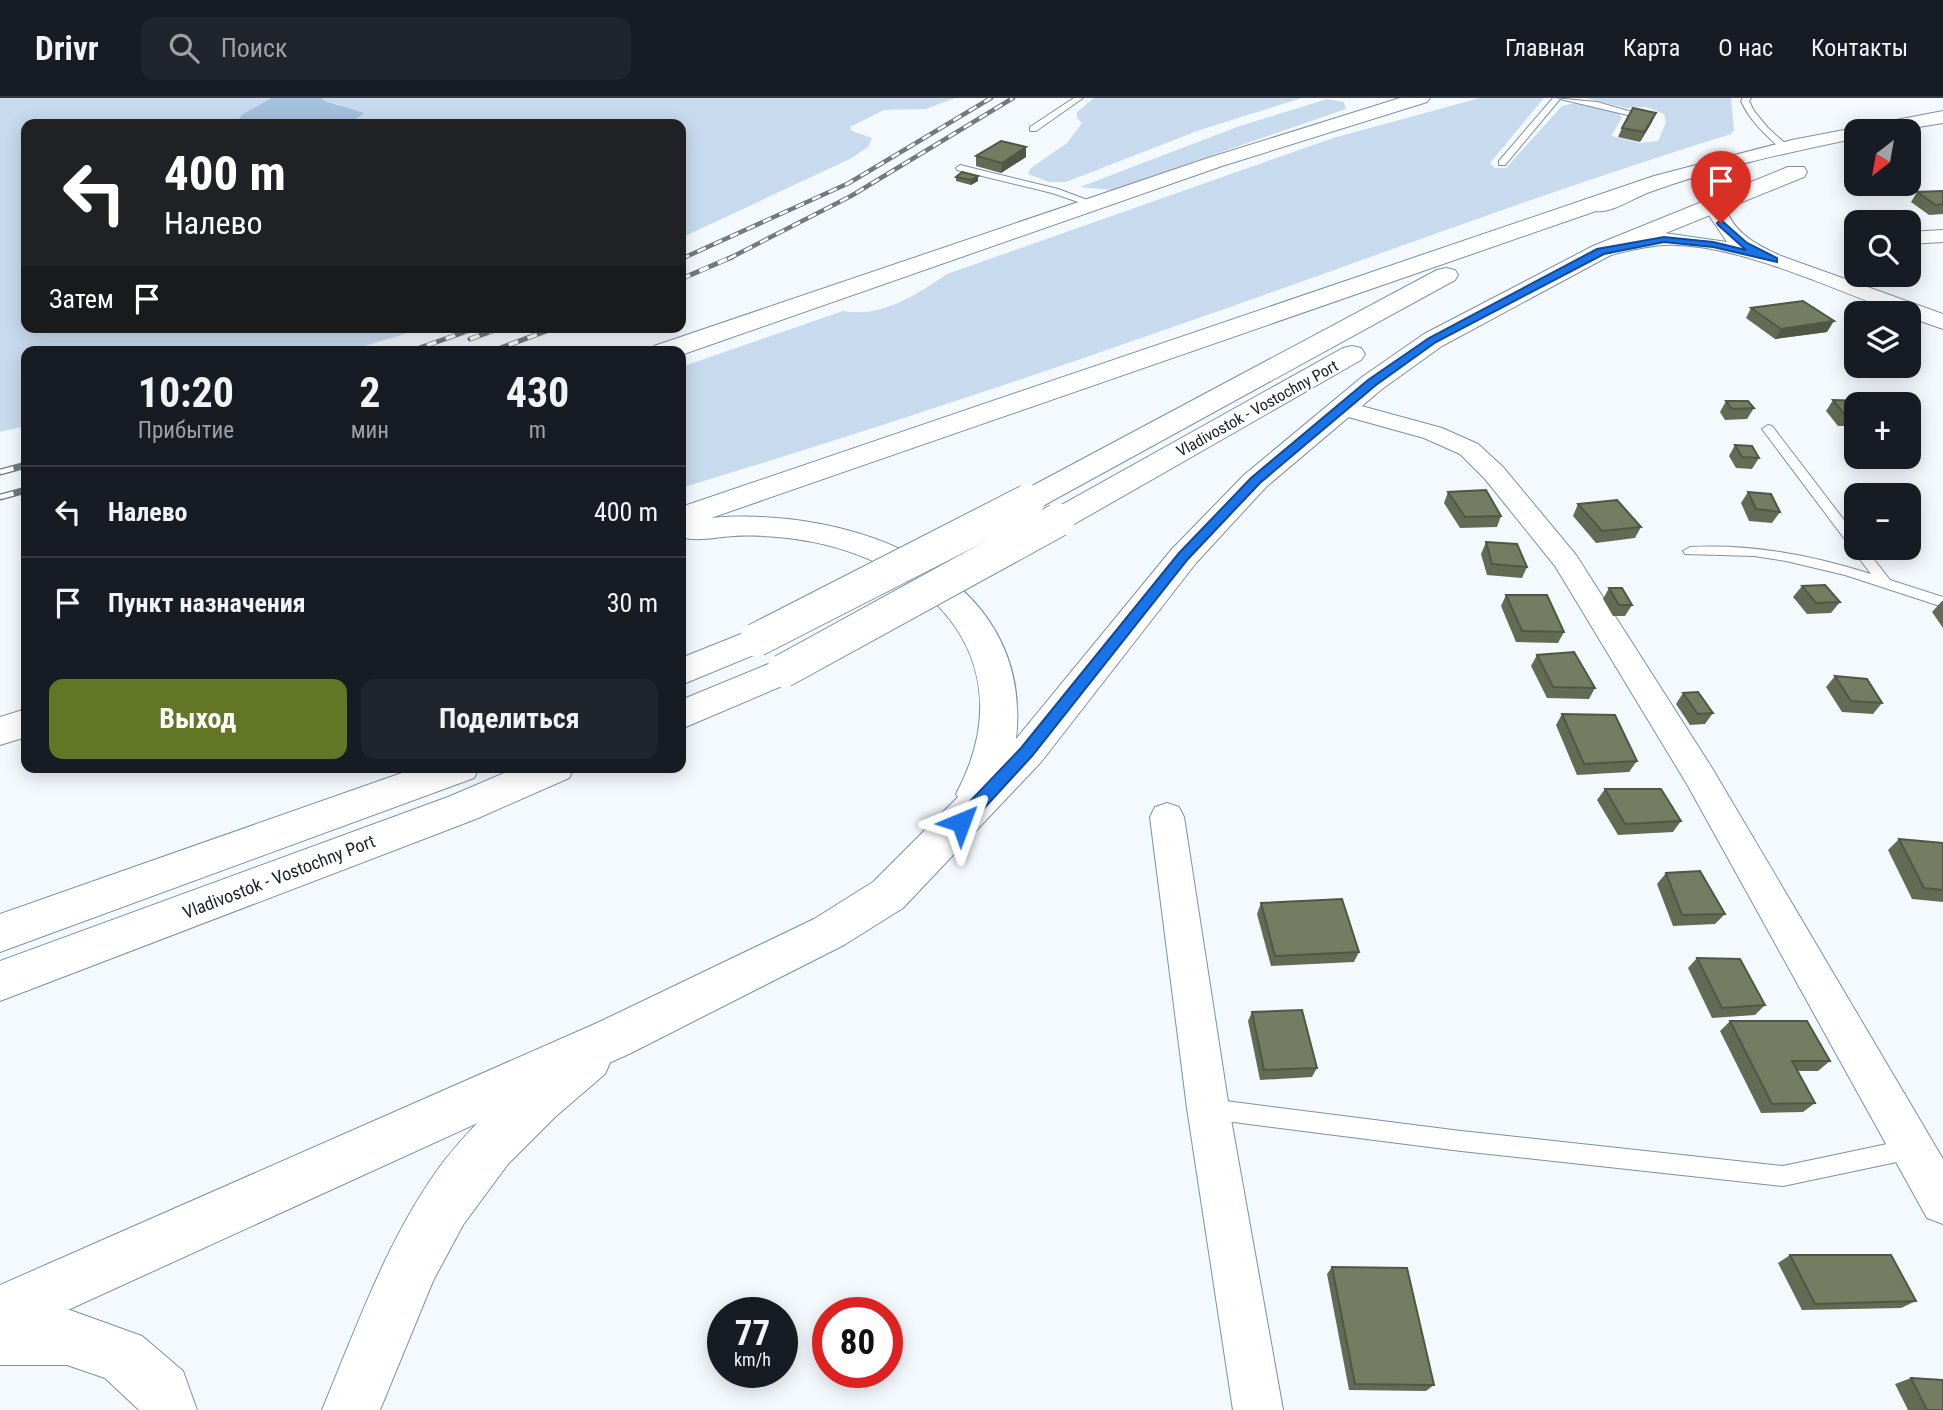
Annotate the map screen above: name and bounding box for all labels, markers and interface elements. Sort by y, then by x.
search box [141,17,631,80]
text: Drivr [35,29,99,68]
icon: search [165,29,203,67]
text: Поиск [221,33,288,63]
text: Главная [1505,34,1585,62]
text: Карта [1623,34,1680,62]
text: О нас [1718,34,1773,62]
text: Контакты [1811,34,1908,62]
north arrow [1844,119,1922,196]
map controls [1844,119,1921,560]
text: 400 m [164,145,286,202]
icon: left [49,147,140,238]
pin [1691,151,1751,223]
icon: arrive [1702,162,1740,200]
text: Налево [164,204,263,242]
button: search [1844,210,1921,287]
icon: arrive [128,280,166,318]
text: Затем [49,284,114,314]
button: layers [1844,301,1921,378]
street label: Vladivostok - Vostochny Port [1173,356,1342,461]
text: 10:20 [138,368,234,417]
text: 2 [359,368,380,417]
text: 430 [506,368,569,417]
button: + [1844,392,1921,469]
text: Прибытие [138,417,234,444]
text: мин [351,417,389,444]
text: m [529,417,546,444]
button: − [1844,483,1921,560]
icon: left [49,493,87,531]
text: Налево [108,497,188,527]
text: 400 m [594,497,658,527]
icon: arrive [49,584,87,622]
text: Пункт назначения [108,588,306,618]
text: 30 m [607,588,658,618]
button: Выход [49,679,347,759]
button: Поделиться [361,679,658,759]
position arrow [924,785,998,859]
street label: Vladivostok - Vostochny Port [180,830,378,923]
speed limit sign: 80 [812,1297,903,1388]
text: 77 [735,1313,770,1354]
text: km/h [734,1349,771,1370]

